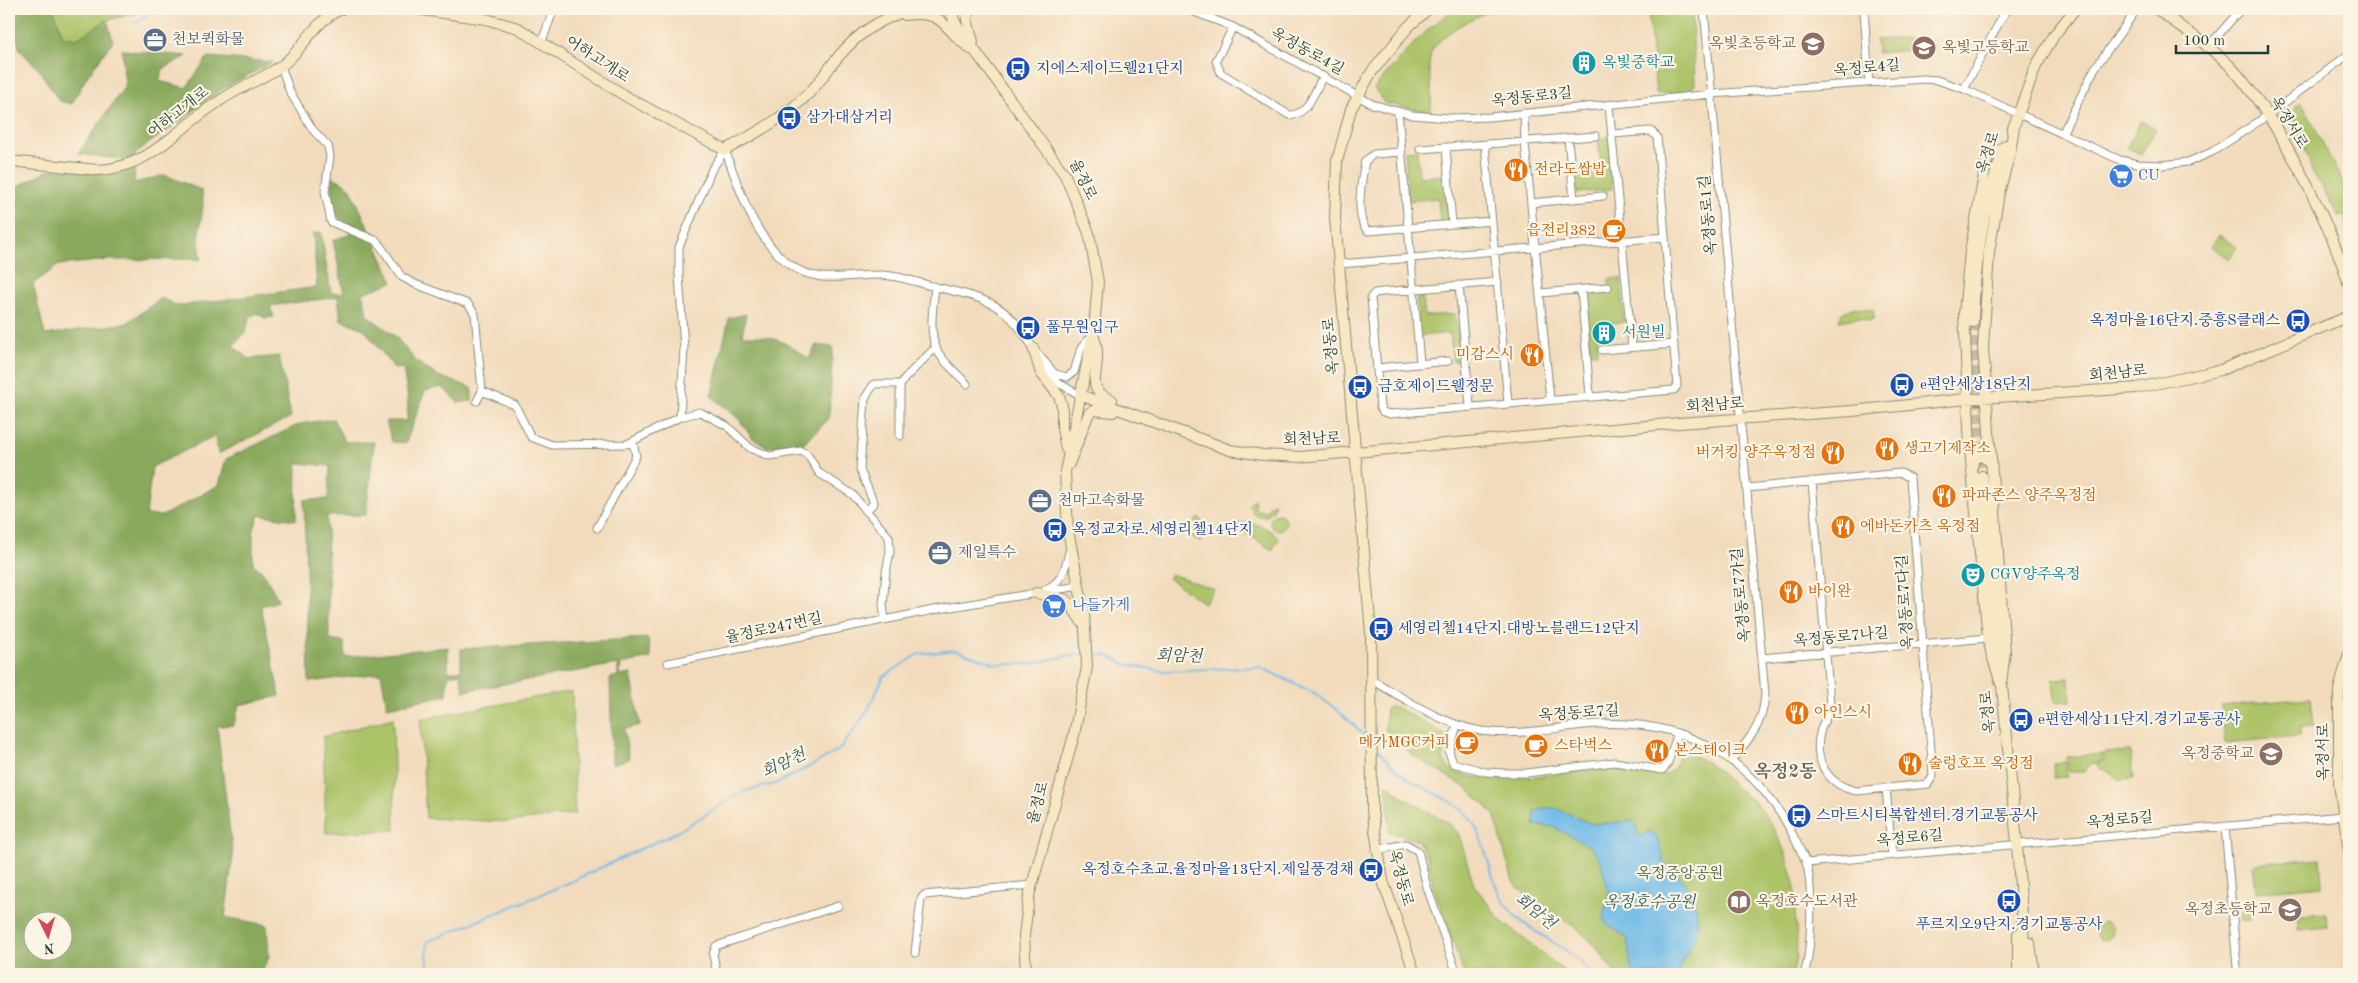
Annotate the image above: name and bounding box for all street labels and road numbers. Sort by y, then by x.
street label: 옥정동로4길 [1268,24,1347,78]
street label: 어하고개로 [563,32,633,86]
street label: 옥정로4길 [1833,57,1901,79]
street label: 어하고개로 [145,83,213,141]
street label: 옥정동로3길 [1491,84,1573,110]
street label: 옥정서로 [2267,93,2311,152]
street label: 옥정로 [1973,129,2003,176]
street label: 율정로 [1066,156,1100,203]
street label: 옥정동로1길 [1696,174,1720,256]
street label: 옥정동로 [1320,316,1342,376]
street label: 회천남로 [2088,361,2148,384]
street label: 회천남로 [1685,394,1745,416]
street label: 회천남로 [1283,429,1342,449]
street label: 옥정동로7가길 [1728,547,1754,643]
street label: 옥정동로7다길 [1893,554,1917,650]
street label: 율정로247번길 [724,609,824,647]
street label: 옥정동로7나길 [1793,624,1889,650]
street label: 옥정로 [1977,689,1999,735]
street label: 옥정동로7길 [1538,702,1620,724]
street label: 옥정서로 [2315,723,2332,781]
street label: 율정로 [1024,779,1052,826]
street label: 옥정로5길 [2086,809,2154,831]
street label: 옥정로6길 [1876,827,1944,849]
street label: 옥정동로 [1385,848,1417,908]

